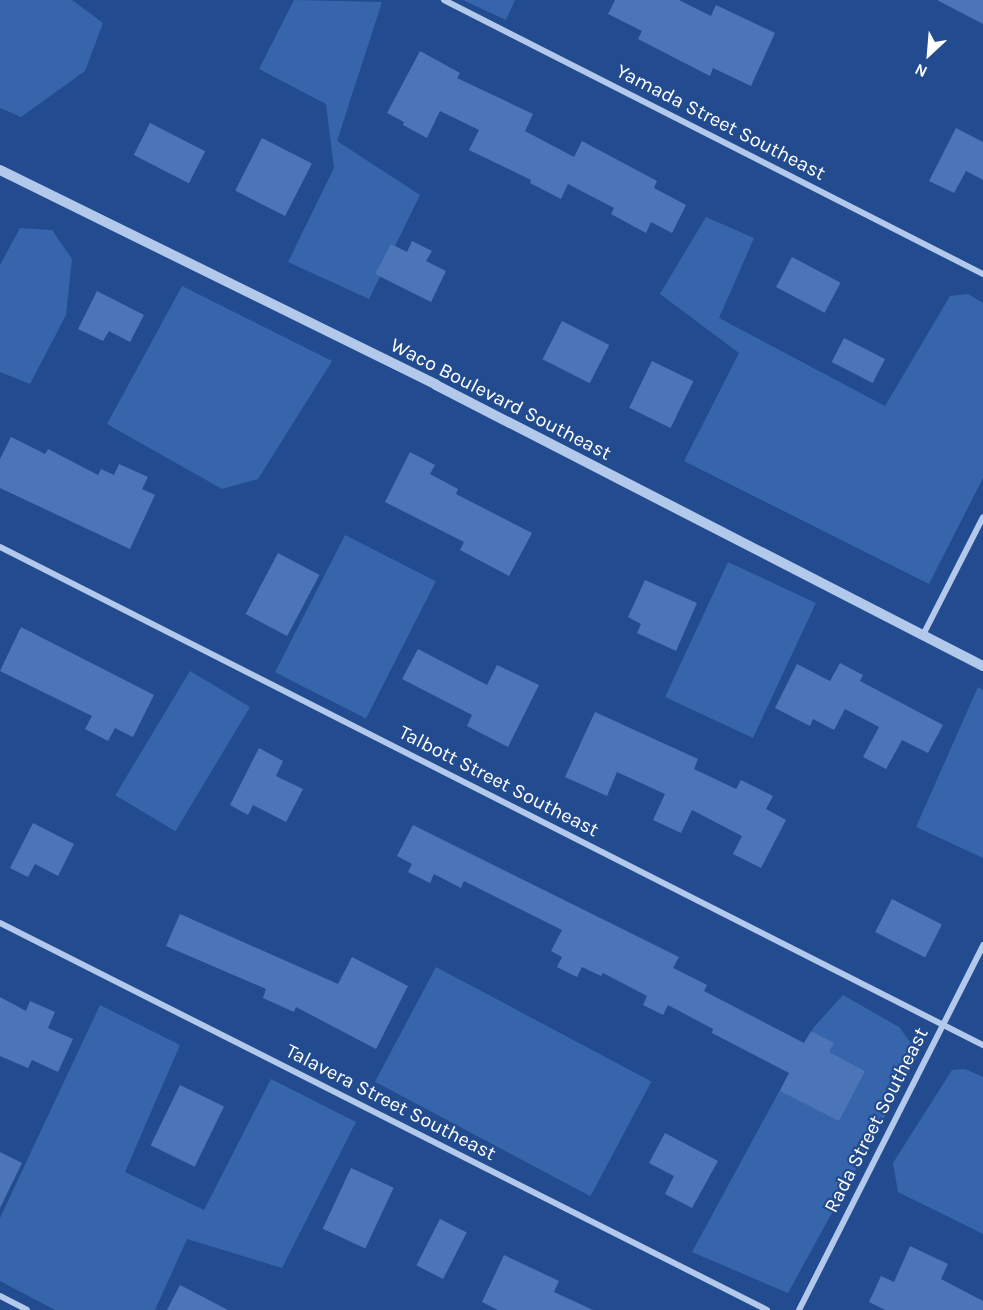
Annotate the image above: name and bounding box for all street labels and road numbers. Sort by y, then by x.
street label: Yamada Street Southeast [612,59,830,185]
street label: Waco Boulevard Southeast [387,333,615,465]
street label: Talbott Street Southeast [395,720,603,842]
street label: Rada Street Southeast [819,1023,933,1217]
street label: Talavera Street Southeast [282,1038,500,1166]

